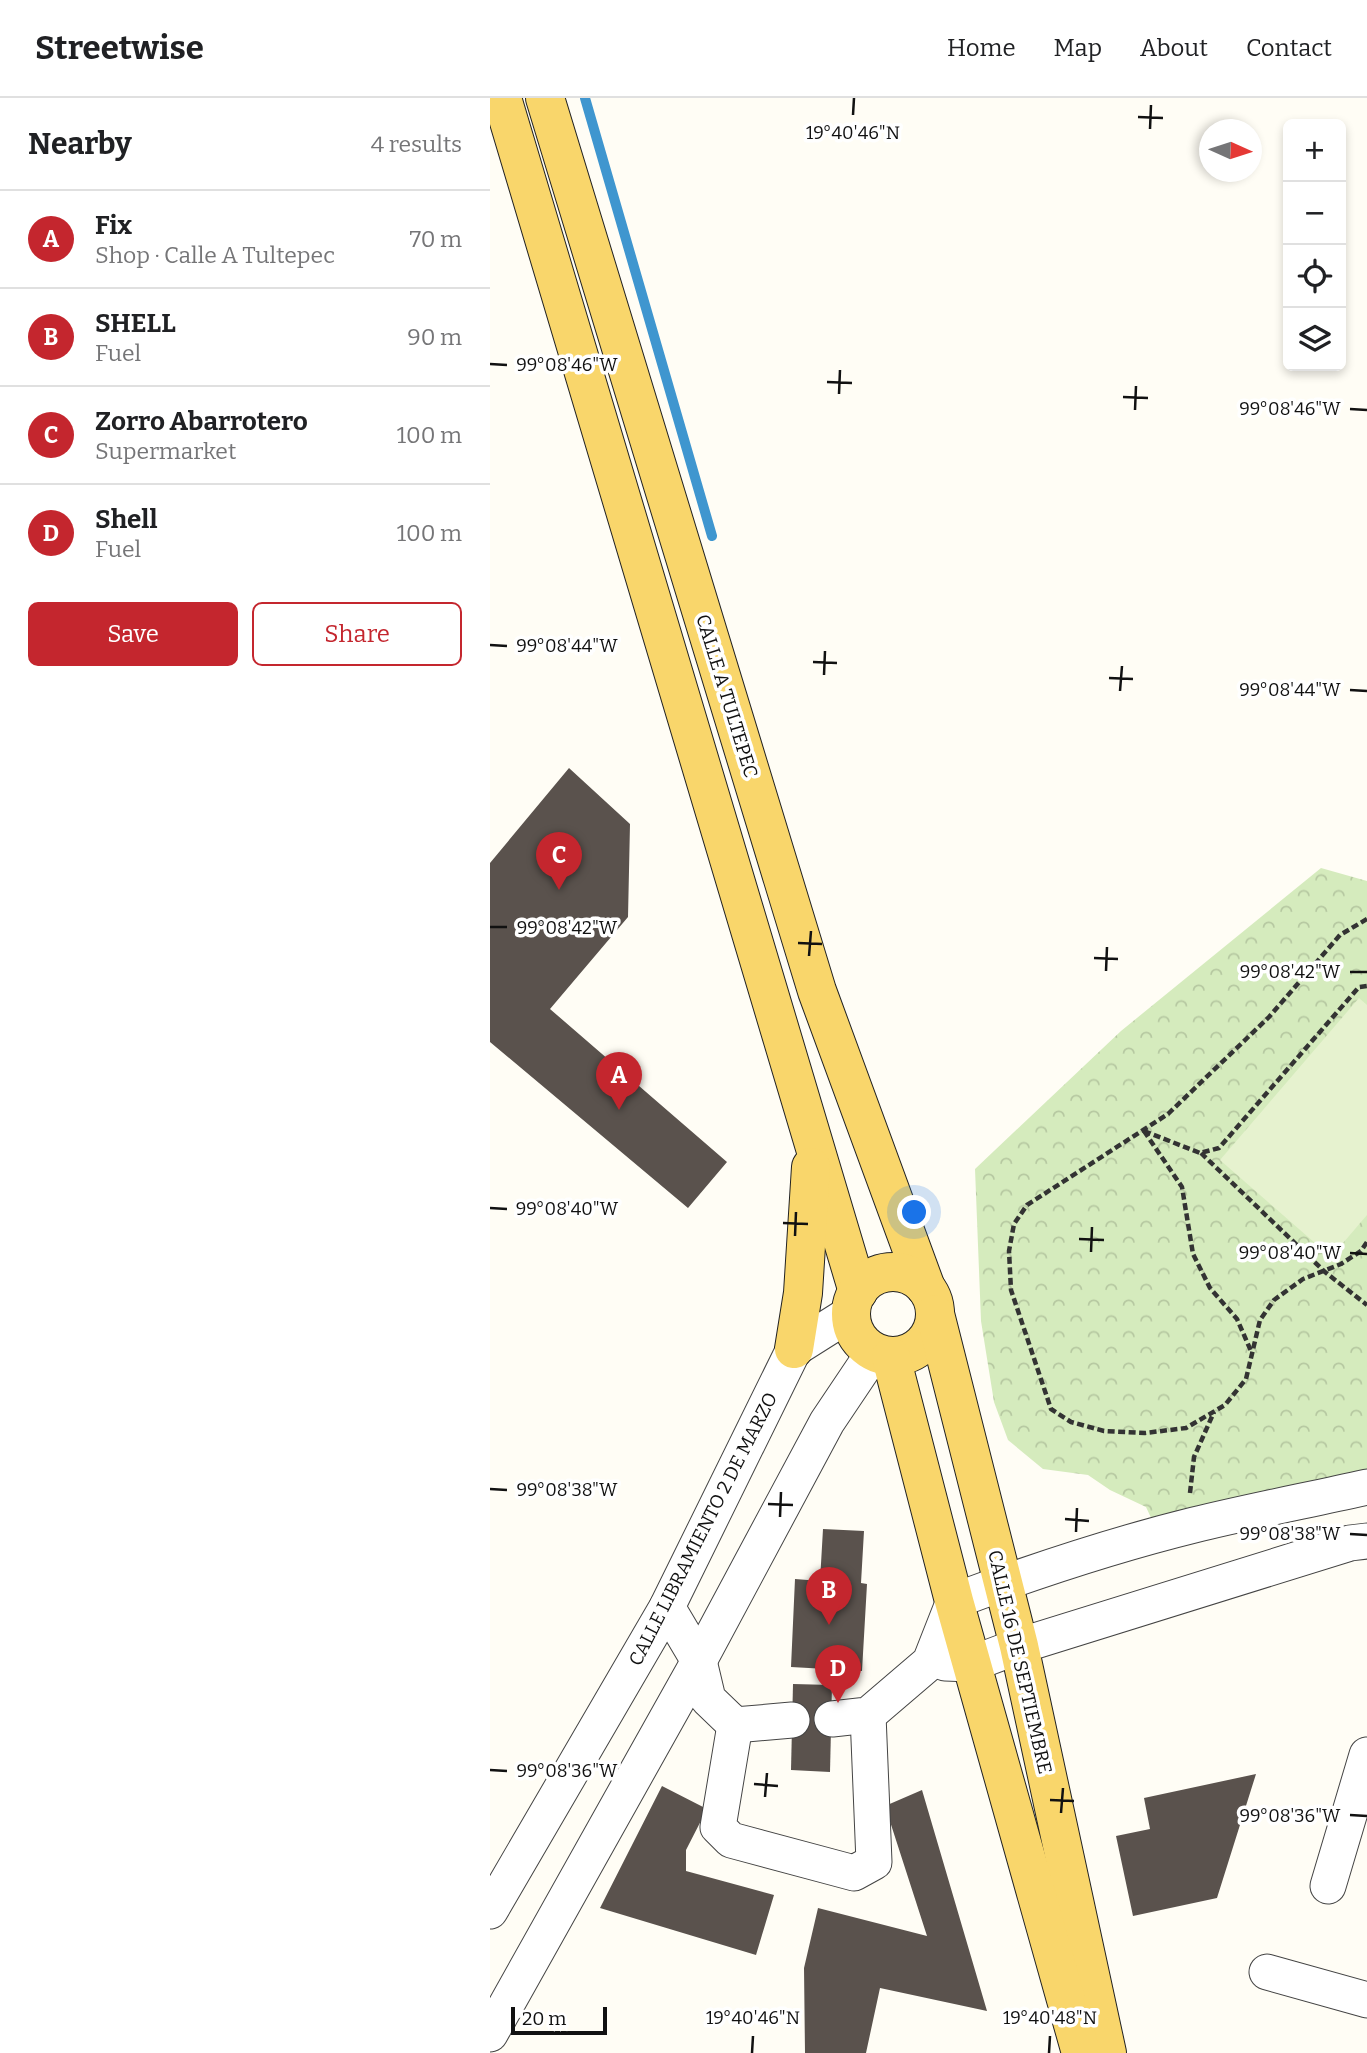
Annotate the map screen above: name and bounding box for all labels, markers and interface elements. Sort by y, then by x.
text: Streetwise [35,28,204,68]
text: Home [947,34,1016,62]
text: Map [1054,34,1102,62]
text: About [1140,34,1208,62]
text: Contact [1246,34,1332,62]
north arrow [1199,119,1262,182]
map controls [1283,119,1346,371]
button: + [1283,119,1346,182]
text: 19°40'46"N [806,122,900,144]
text: Nearby [28,126,132,162]
text: 4 results [371,130,462,158]
button: − [1283,182,1346,245]
text: Fix [95,210,132,241]
text: A [43,225,59,253]
text: 70 m [410,225,462,253]
text: Shop · Calle A Tultepec [95,241,335,269]
button: locate [1283,245,1346,308]
text: SHELL [95,308,176,339]
button: layers [1283,308,1346,371]
text: B [44,323,58,351]
text: 90 m [407,323,462,351]
text: Fuel [95,339,141,367]
text: 99°08'46"W [516,354,618,376]
text: 99°08'46"W [1239,398,1341,420]
text: Zorro Abarrotero [95,406,308,437]
text: C [44,421,58,449]
text: 100 m [397,421,462,449]
text: Supermarket [95,437,236,465]
text: Shell [95,504,157,535]
text: D [43,519,59,547]
text: 100 m [397,519,462,547]
text: Fuel [95,535,141,563]
button: Save [28,602,238,666]
button: Share [252,602,462,666]
street label: CALLE A TULTEPEC [691,612,763,780]
text: 99°08'44"W [516,635,618,657]
text: 99°08'44"W [1239,679,1341,701]
pin: C [536,832,582,890]
text: 99°08'42"W [517,917,618,939]
text: 99°08'42"W [1240,961,1341,983]
pin: A [596,1052,642,1110]
your location [897,1195,931,1229]
text: 99°08'40"W [516,1198,619,1220]
text: 99°08'40"W [1239,1242,1342,1264]
street label: CALLE LIBRAMIENTO 2 DE MARZO [624,1388,782,1670]
text: 99°08'38"W [517,1479,618,1501]
text: 99°08'38"W [1240,1523,1341,1545]
street label: CALLE 16 DE SEPTIEMBRE [983,1548,1057,1776]
pin: B [806,1567,852,1625]
pin: D [815,1645,861,1703]
text: 99°08'36"W [516,1760,618,1782]
text: 99°08'36"W [1239,1805,1341,1827]
scale bar [511,2004,607,2036]
text: 20 m [522,2007,566,2030]
text: 19°40'46"N [706,2007,800,2029]
text: 19°40'48"N [1003,2007,1097,2029]

